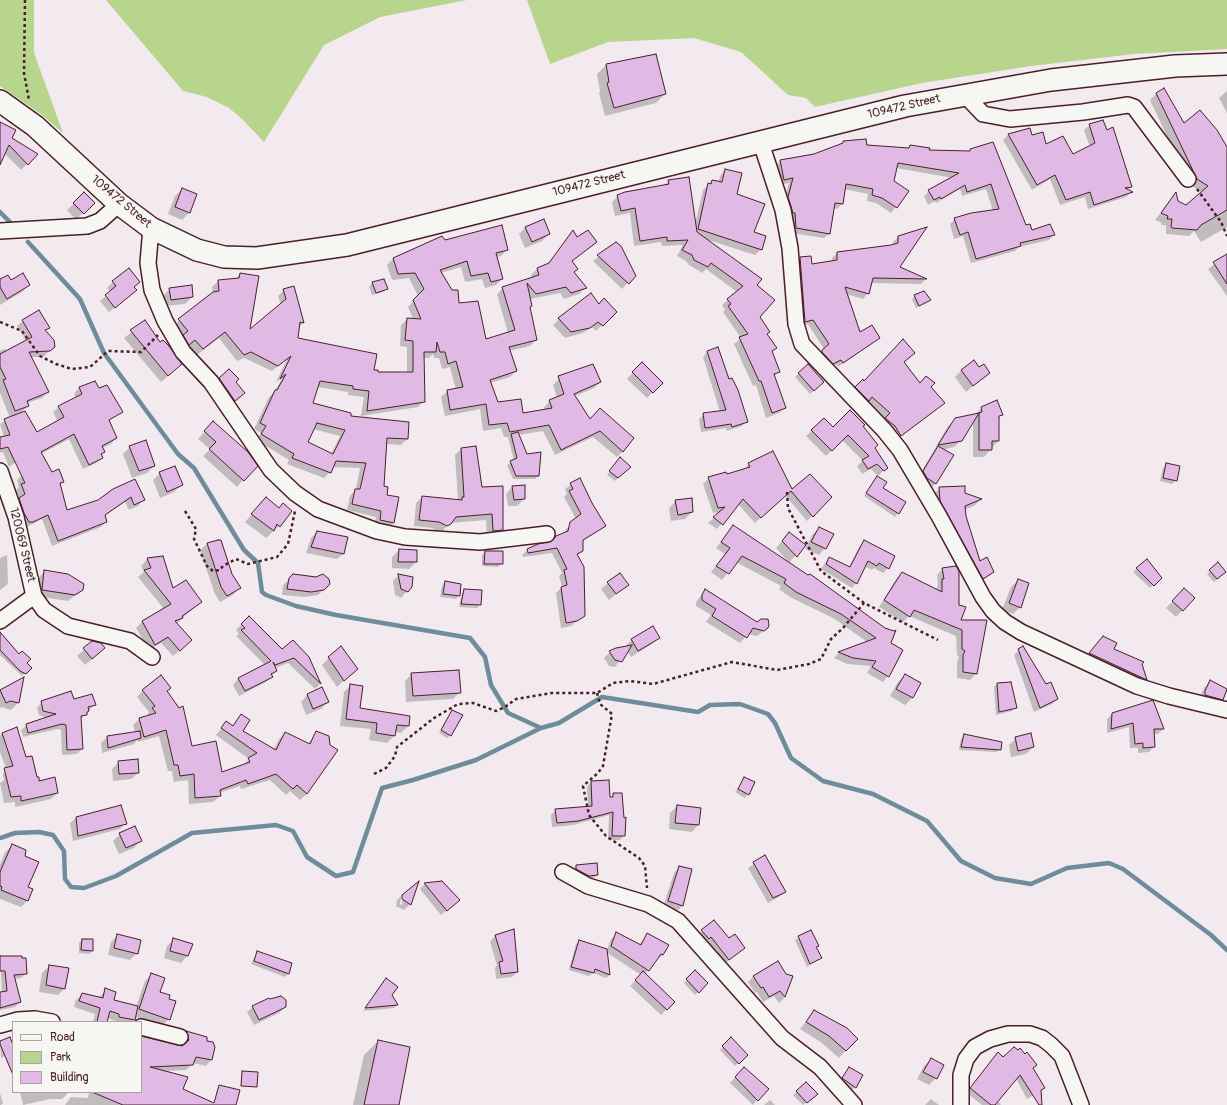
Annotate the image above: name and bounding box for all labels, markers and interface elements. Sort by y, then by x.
street label: 109472 Street [866,92,942,122]
street label: 109472 Street [551,168,627,200]
street label: 109472 Street [88,173,154,231]
street label: 120069 Street [6,506,38,584]
legend [12,1021,142,1093]
text: Road [50,1030,75,1045]
text: Park [50,1050,71,1065]
text: Building [50,1070,89,1085]

